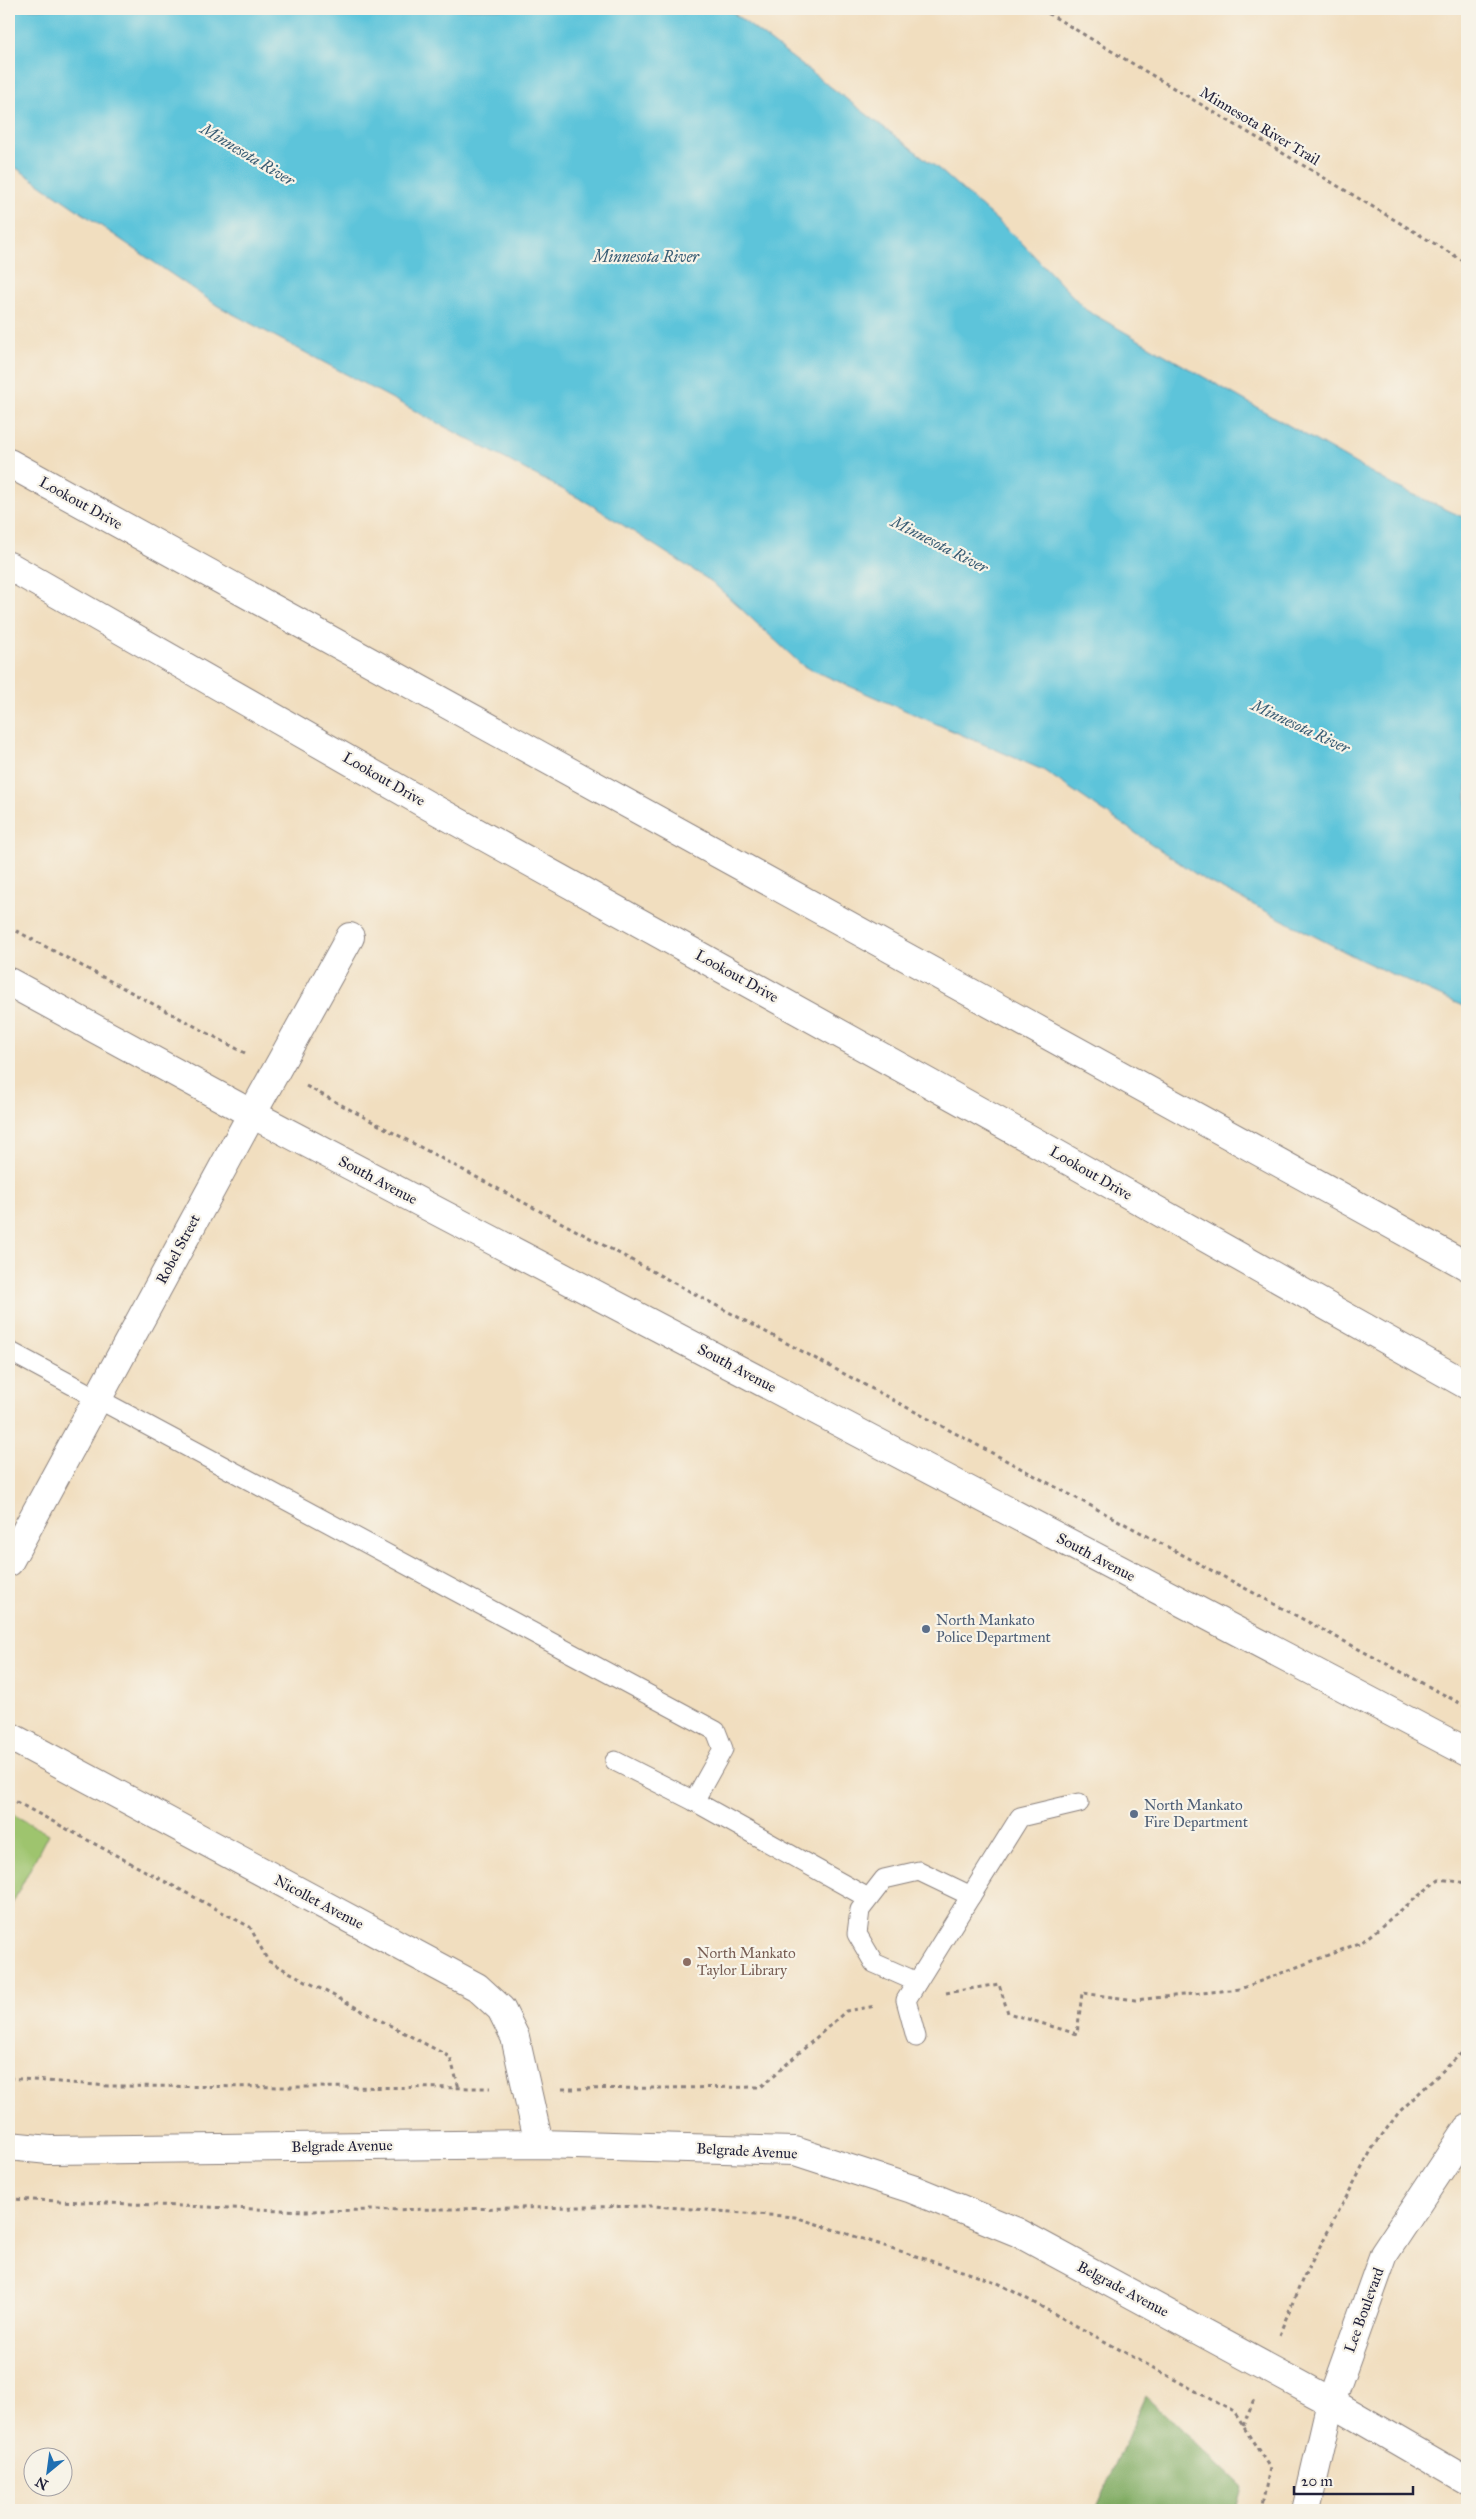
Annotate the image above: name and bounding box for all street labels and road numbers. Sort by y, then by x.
street label: Minnesota River Trail [1197,83,1324,169]
street label: Lookout Drive [36,473,126,533]
street label: Lookout Drive [340,748,428,810]
street label: Lookout Drive [692,946,782,1006]
street label: Lookout Drive [1047,1142,1135,1204]
street label: South Avenue [336,1152,420,1208]
street label: Robel Street [152,1211,204,1287]
street label: South Avenue [695,1340,779,1396]
street label: South Avenue [1054,1529,1138,1585]
street label: Nicollet Avenue [271,1871,367,1933]
street label: Belgrade Avenue [291,2136,393,2156]
street label: Belgrade Avenue [696,2139,798,2163]
street label: Belgrade Avenue [1074,2257,1172,2321]
street label: Lee Boulevard [1340,2265,1388,2355]

